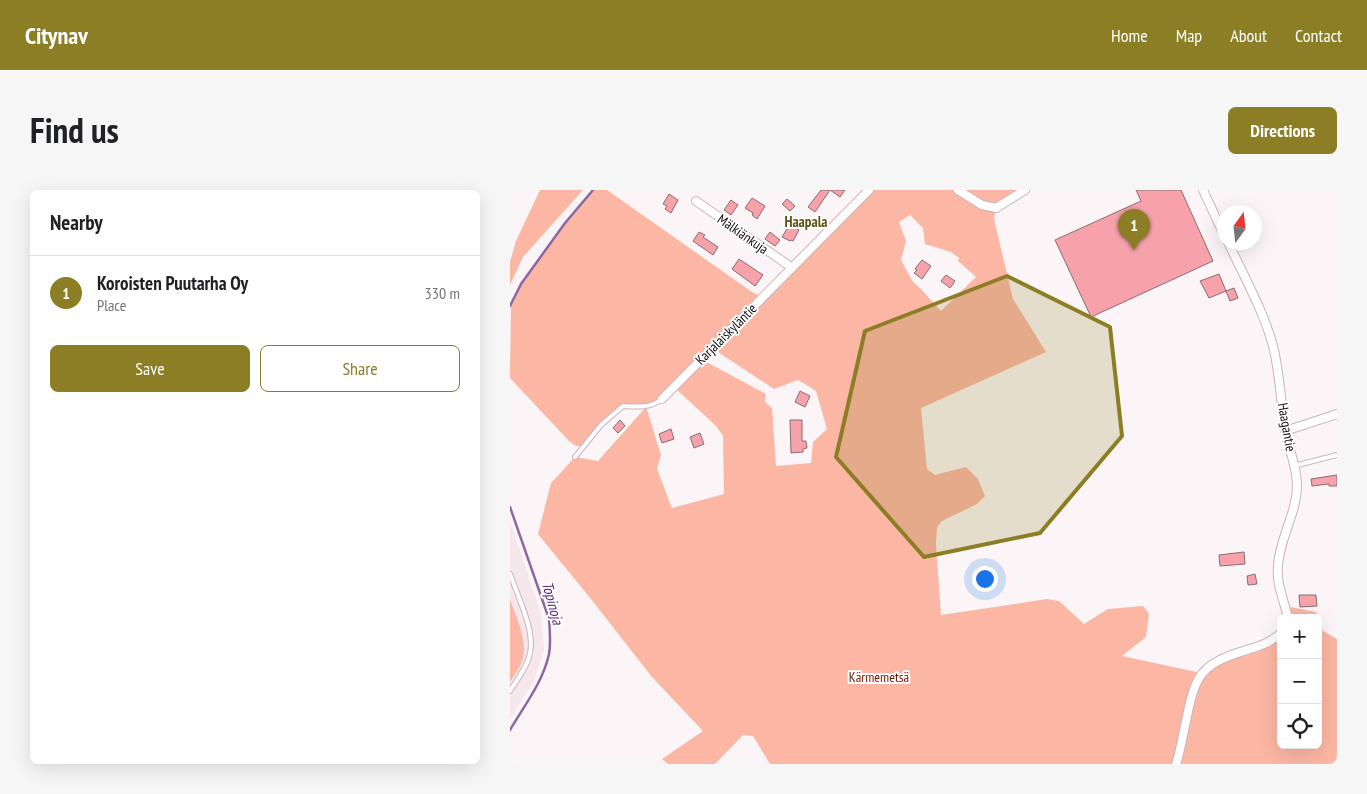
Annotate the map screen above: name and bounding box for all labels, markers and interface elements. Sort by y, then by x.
text: Citynav [25,20,88,51]
text: Home [1111,24,1148,47]
text: Map [1176,24,1202,47]
text: About [1230,24,1267,47]
text: Contact [1295,24,1342,47]
text: Find us [30,107,119,153]
button: Directions [1228,107,1337,154]
north arrow [1217,205,1262,250]
text: Nearby [50,209,103,236]
pin: 1 [1118,209,1150,250]
street label: Mälkiänkuja [714,210,772,258]
district label: Haapala [784,212,828,231]
text: Koroisten Puutarha Oy [97,271,248,295]
text: 1 [62,283,70,303]
text: 330 m [425,283,460,303]
text: Place [97,295,126,315]
street label: Karjalaiskyläntie [691,299,761,369]
button: Save [50,345,250,392]
button: Share [260,345,460,392]
street label: Haagantie [1274,401,1300,453]
your location [972,566,998,592]
water label: Topinoja [538,579,568,628]
map controls [1277,614,1322,749]
button: + [1277,614,1322,659]
button: − [1277,659,1322,704]
park label: Kärmemetsä [849,668,909,686]
button: locate [1277,704,1322,749]

